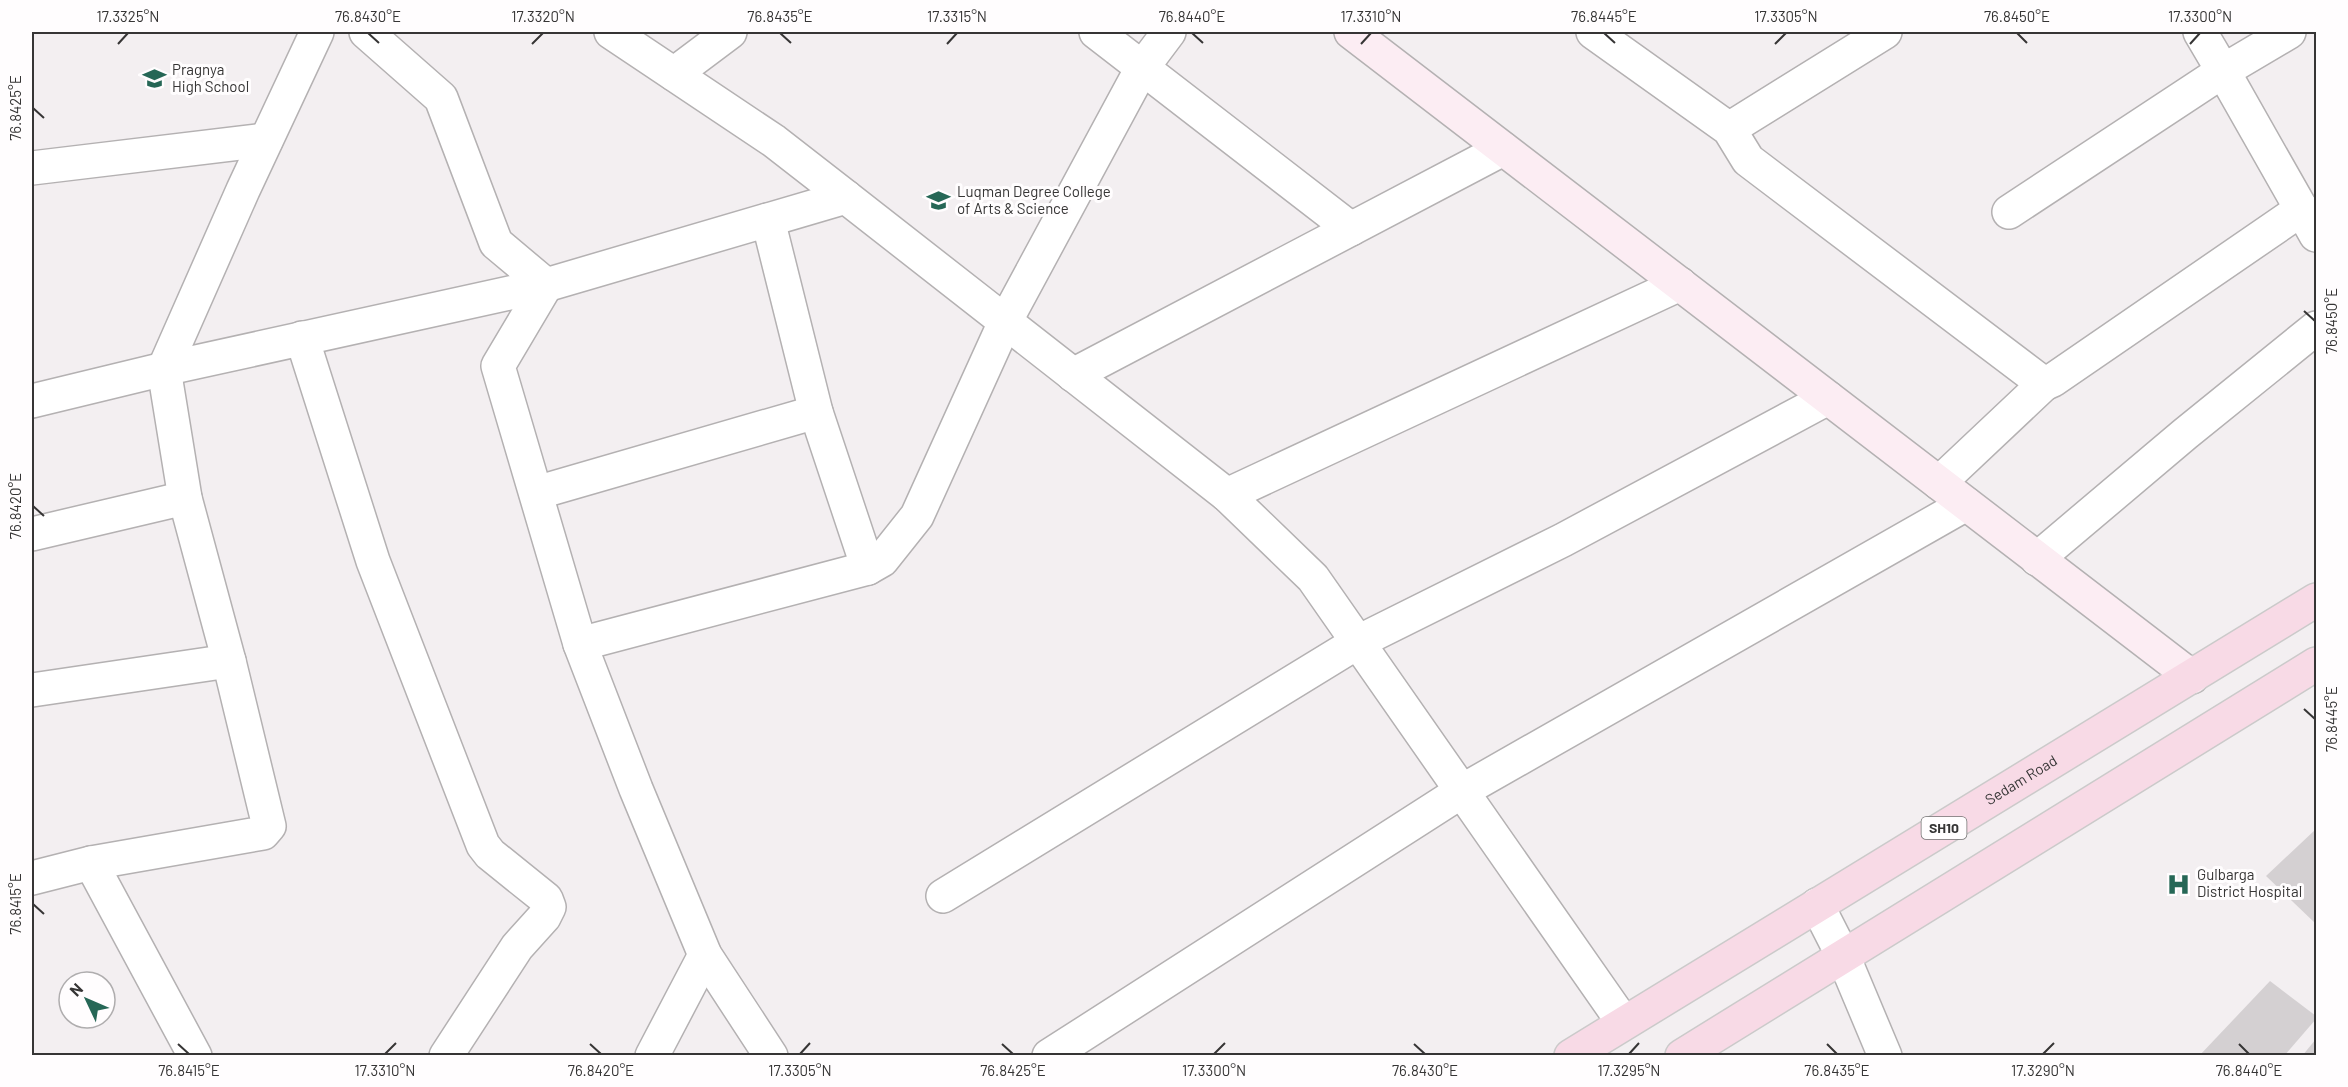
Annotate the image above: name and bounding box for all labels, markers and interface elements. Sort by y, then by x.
text: 17.3325°N [97,7,159,25]
text: 76.8430°E [335,7,401,25]
text: 17.3320°N [511,7,575,25]
text: 76.8435°E [747,7,813,25]
text: 17.3315°N [927,7,987,25]
text: 76.8440°E [1159,7,1225,25]
text: 17.3310°N [1341,7,1401,25]
text: 76.8445°E [1571,7,1637,25]
text: 17.3305°N [1754,7,1818,25]
text: 76.8450°E [1984,7,2050,25]
text: 17.3300°N [2168,7,2232,25]
place label: Pragnya High School [172,60,249,95]
school or university icon: Pragnya High School [141,66,167,92]
text: 76.8425°E [6,75,24,141]
place label: Luqman Degree College of Arts & Science [957,182,1111,217]
school or university icon: Luqman Degree College of Arts & Science [926,188,952,214]
text: 76.8450°E [2322,288,2340,354]
text: 76.8420°E [6,473,24,539]
text: 76.8445°E [2322,686,2340,752]
street label: Sedam Road [1981,751,2060,808]
road number: SH10 [1922,817,1966,839]
place label: Gulbarga District Hospital [2197,865,2302,900]
hospital icon: Gulbarga District Hospital [2166,871,2192,897]
text: 76.8415°E [6,873,24,935]
north arrow [57,970,117,1030]
text: N [65,979,86,1000]
text: 76.8415°E [158,1061,220,1079]
text: 17.3310°N [355,1061,415,1079]
text: 76.8420°E [568,1061,634,1079]
text: 17.3305°N [768,1061,832,1079]
text: 76.8425°E [980,1061,1046,1079]
text: 17.3300°N [1182,1061,1246,1079]
text: 76.8430°E [1392,1061,1458,1079]
text: 17.3295°N [1598,1061,1661,1079]
text: 76.8435°E [1804,1061,1870,1079]
text: 17.3290°N [2011,1061,2075,1079]
text: 76.8440°E [2216,1061,2282,1079]

